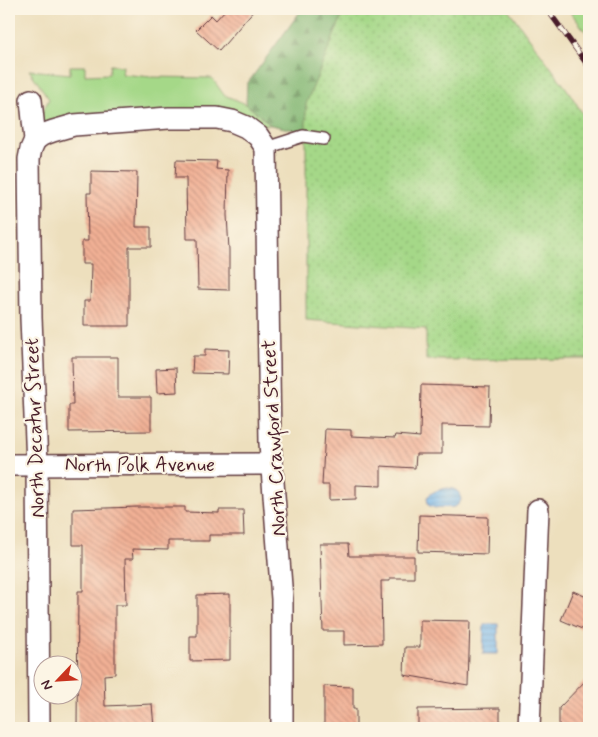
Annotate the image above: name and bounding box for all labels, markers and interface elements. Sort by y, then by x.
street label: North Decatur Street [19,337,52,518]
street label: North Crawford Street [256,339,295,537]
street label: North Polk Avenue [65,452,215,479]
north arrow [32,654,82,704]
text: N [37,677,57,693]

